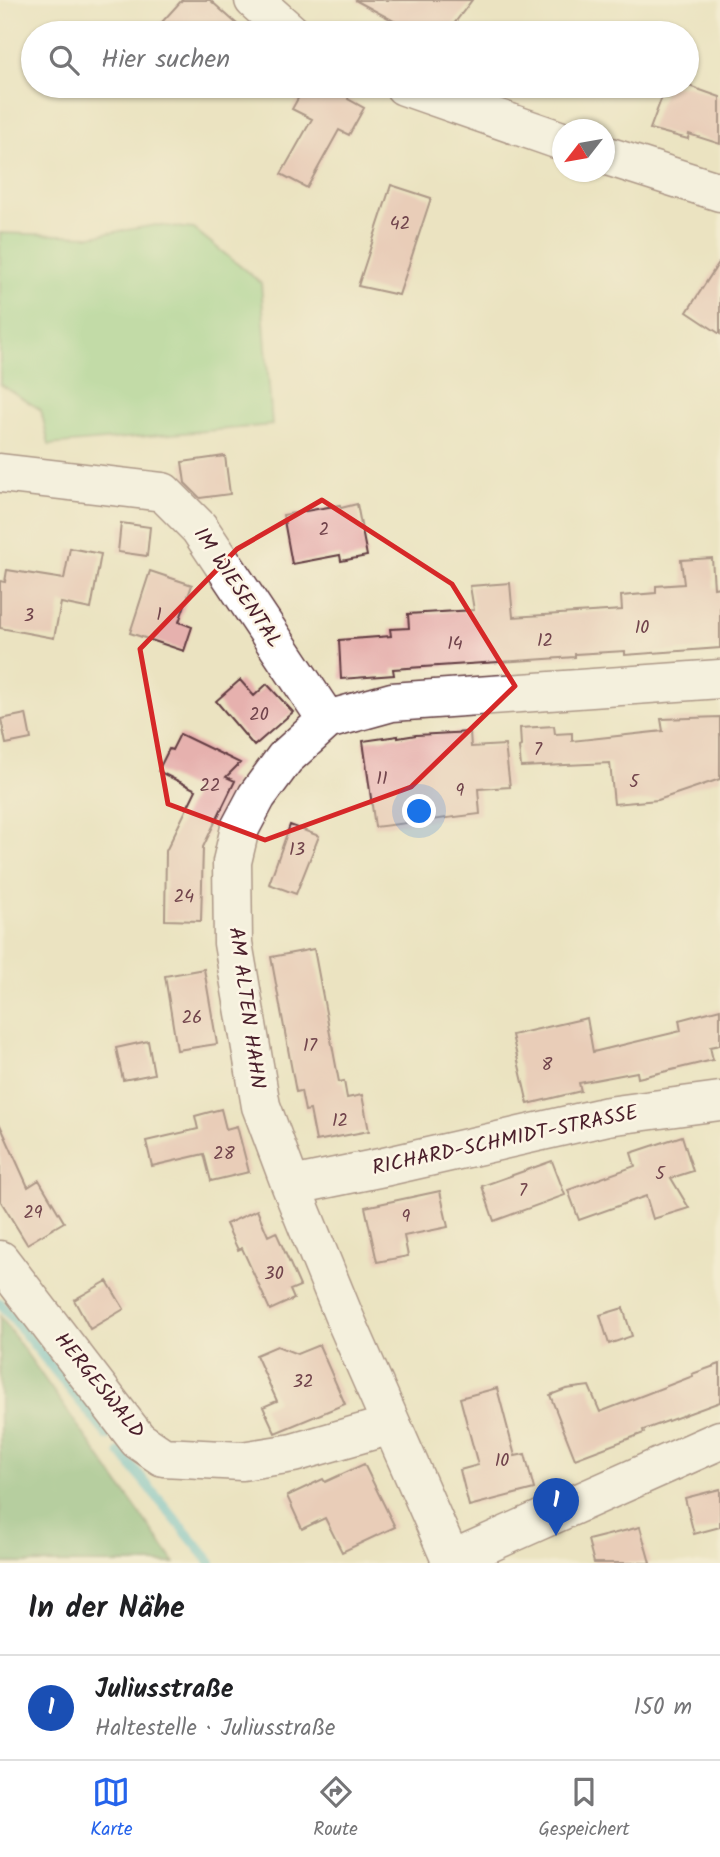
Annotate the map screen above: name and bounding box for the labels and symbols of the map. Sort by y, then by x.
north arrow [552,119,615,182]
house number: 42 [390,210,410,239]
house number: 2 [319,516,329,545]
street label: IM WIESENTAL [184,521,290,655]
house number: 1 [156,601,162,630]
house number: 3 [24,602,34,631]
house number: 10 [635,614,649,643]
house number: 12 [537,627,553,656]
house number: 14 [447,630,463,659]
house number: 20 [249,701,269,730]
house number: 7 [534,736,543,765]
house number: 11 [376,765,388,794]
house number: 5 [629,768,640,797]
house number: 22 [200,772,220,801]
house number: 9 [456,777,465,806]
your location [402,794,436,828]
house number: 13 [289,836,305,865]
house number: 24 [174,883,194,912]
street label: AM ALTEN HAHN [218,925,274,1091]
house number: 26 [182,1004,202,1033]
house number: 17 [303,1032,318,1061]
house number: 8 [542,1051,553,1080]
street label: RICHARD-SCHMIDT-STRASSE [369,1097,642,1185]
house number: 12 [332,1107,348,1136]
house number: 28 [213,1140,235,1169]
house number: 5 [655,1160,666,1189]
house number: 7 [519,1177,528,1206]
house number: 29 [23,1199,43,1228]
house number: 9 [402,1203,411,1232]
house number: 30 [264,1260,284,1289]
street label: HERGESWALD [46,1325,152,1447]
house number: 32 [293,1368,313,1397]
house number: 10 [495,1447,509,1476]
pin: 1 [533,1478,579,1536]

